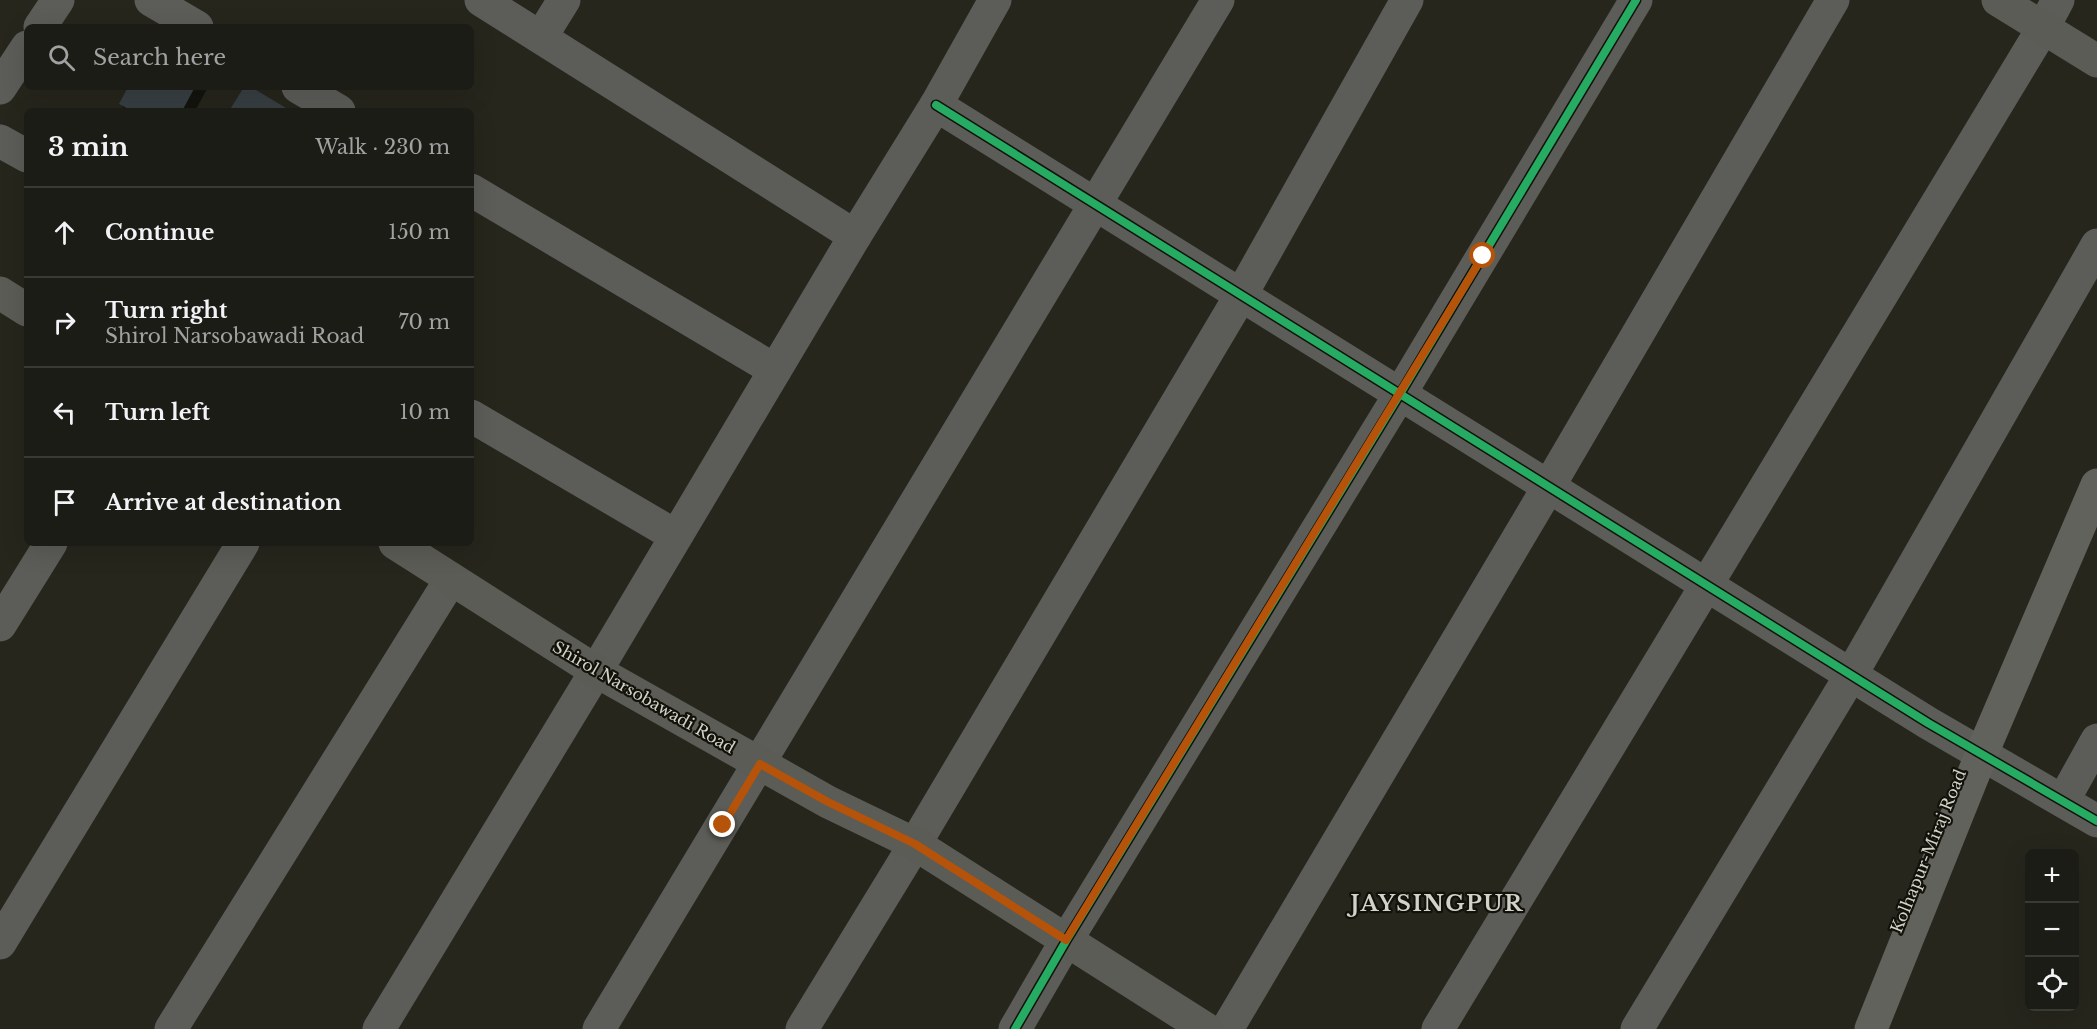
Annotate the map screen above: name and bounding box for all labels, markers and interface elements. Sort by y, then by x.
search box [24,24,474,90]
icon: search [45,41,78,74]
text: Search here [93,44,226,71]
text: 3 min [48,131,129,163]
text: Walk · 230 m [315,135,450,159]
icon: ahead [48,216,81,249]
text: Continue [105,219,214,246]
text: 150 m [388,220,450,244]
route start [1469,242,1495,268]
text: Turn right [105,297,227,324]
icon: right [48,306,81,339]
text: 70 m [398,310,450,334]
text: Shirol Narsobawadi Road [105,324,364,348]
icon: left [48,396,81,429]
text: Turn left [105,399,210,426]
text: 10 m [400,400,450,424]
icon: arrive [48,486,81,519]
text: Arrive at destination [105,489,342,516]
street label: Shirol Narsobawadi Road [549,637,739,758]
street label: Kolhapur-Miraj Road [1886,766,1970,936]
route end [709,811,735,837]
map controls [2025,849,2079,1011]
button: + [2025,849,2079,903]
district label: JAYSINGPUR [1346,890,1524,917]
button: − [2025,903,2079,957]
button: locate [2025,957,2079,1011]

